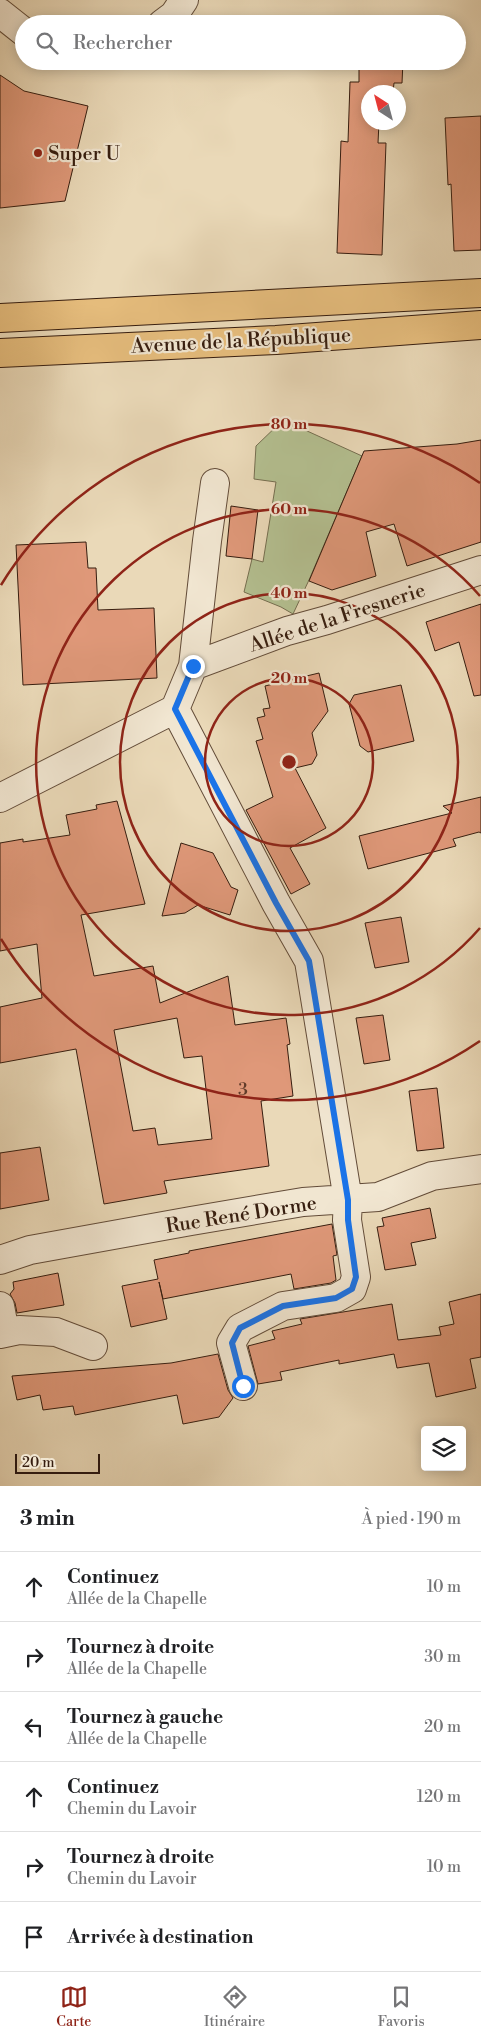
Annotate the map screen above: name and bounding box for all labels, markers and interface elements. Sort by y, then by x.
search box [15,15,466,70]
icon: search [33,29,61,57]
text: Rechercher [73,31,172,55]
north arrow [361,85,406,130]
place label: Super U [48,142,120,167]
marker: Super U [32,147,44,159]
street label: Avenue de la République [129,323,352,360]
text: 80 m [271,415,308,434]
text: 60 m [271,500,308,519]
street label: Allée de la Fresnerie [245,578,429,659]
text: 40 m [270,584,308,603]
route end [182,655,205,678]
text: 20 m [271,669,308,688]
centre of rings [280,753,298,771]
house number: 3 [238,1078,248,1101]
street label: Rue René Dorme [164,1191,319,1240]
route start [232,1375,255,1398]
map controls [421,1426,466,1471]
button: layers [421,1426,466,1471]
scale bar [15,1451,100,1474]
text: 20 m [22,1454,54,1472]
text: 3 min [20,1506,75,1532]
text: À pied · 190 m [362,1509,461,1529]
text: Continuez [67,1565,159,1589]
icon: ahead [20,1573,48,1601]
text: 10 m [427,1577,461,1597]
text: Allée de la Chapelle [67,1589,207,1609]
text: Tournez à droite [67,1635,214,1659]
icon: right [20,1643,48,1671]
text: 30 m [424,1647,461,1667]
text: Allée de la Chapelle [67,1659,207,1679]
text: Tournez à gauche [67,1705,223,1729]
icon: left [20,1713,48,1741]
text: 20 m [424,1717,461,1737]
text: Allée de la Chapelle [67,1729,207,1749]
text: Continuez [67,1775,159,1799]
icon: ahead [20,1783,48,1811]
text: 120 m [417,1787,461,1807]
text: Chemin du Lavoir [67,1799,197,1819]
text: Tournez à droite [67,1845,214,1869]
icon: right [20,1853,48,1881]
text: 10 m [427,1857,461,1877]
text: Chemin du Lavoir [67,1869,197,1889]
icon: arrive [20,1923,48,1951]
text: Arrivée à destination [67,1925,253,1949]
tab: Carte [56,1983,91,2031]
tab: Itinéraire [204,1983,265,2031]
tab: Favoris [378,1983,425,2031]

